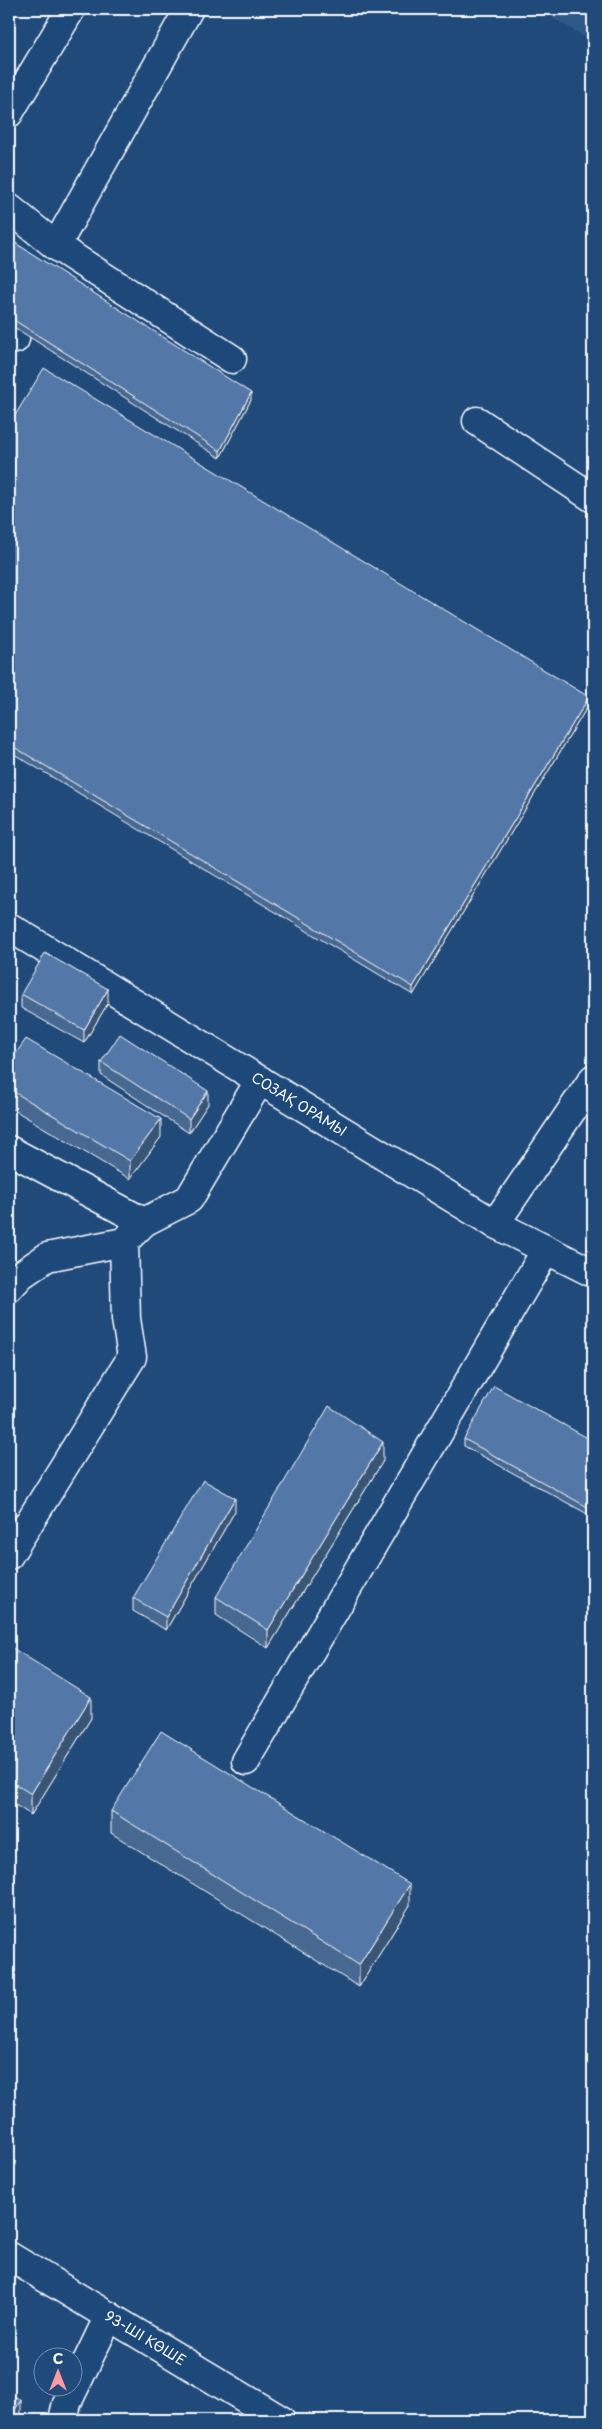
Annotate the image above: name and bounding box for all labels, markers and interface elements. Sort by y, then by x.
street label: СОЗАҚ ОРАМЫ [248,1067,351,1141]
street label: 93-ШІ КӨШЕ [101,2305,190,2370]
north arrow [32,2346,82,2396]
text: С [53,2348,63,2369]

